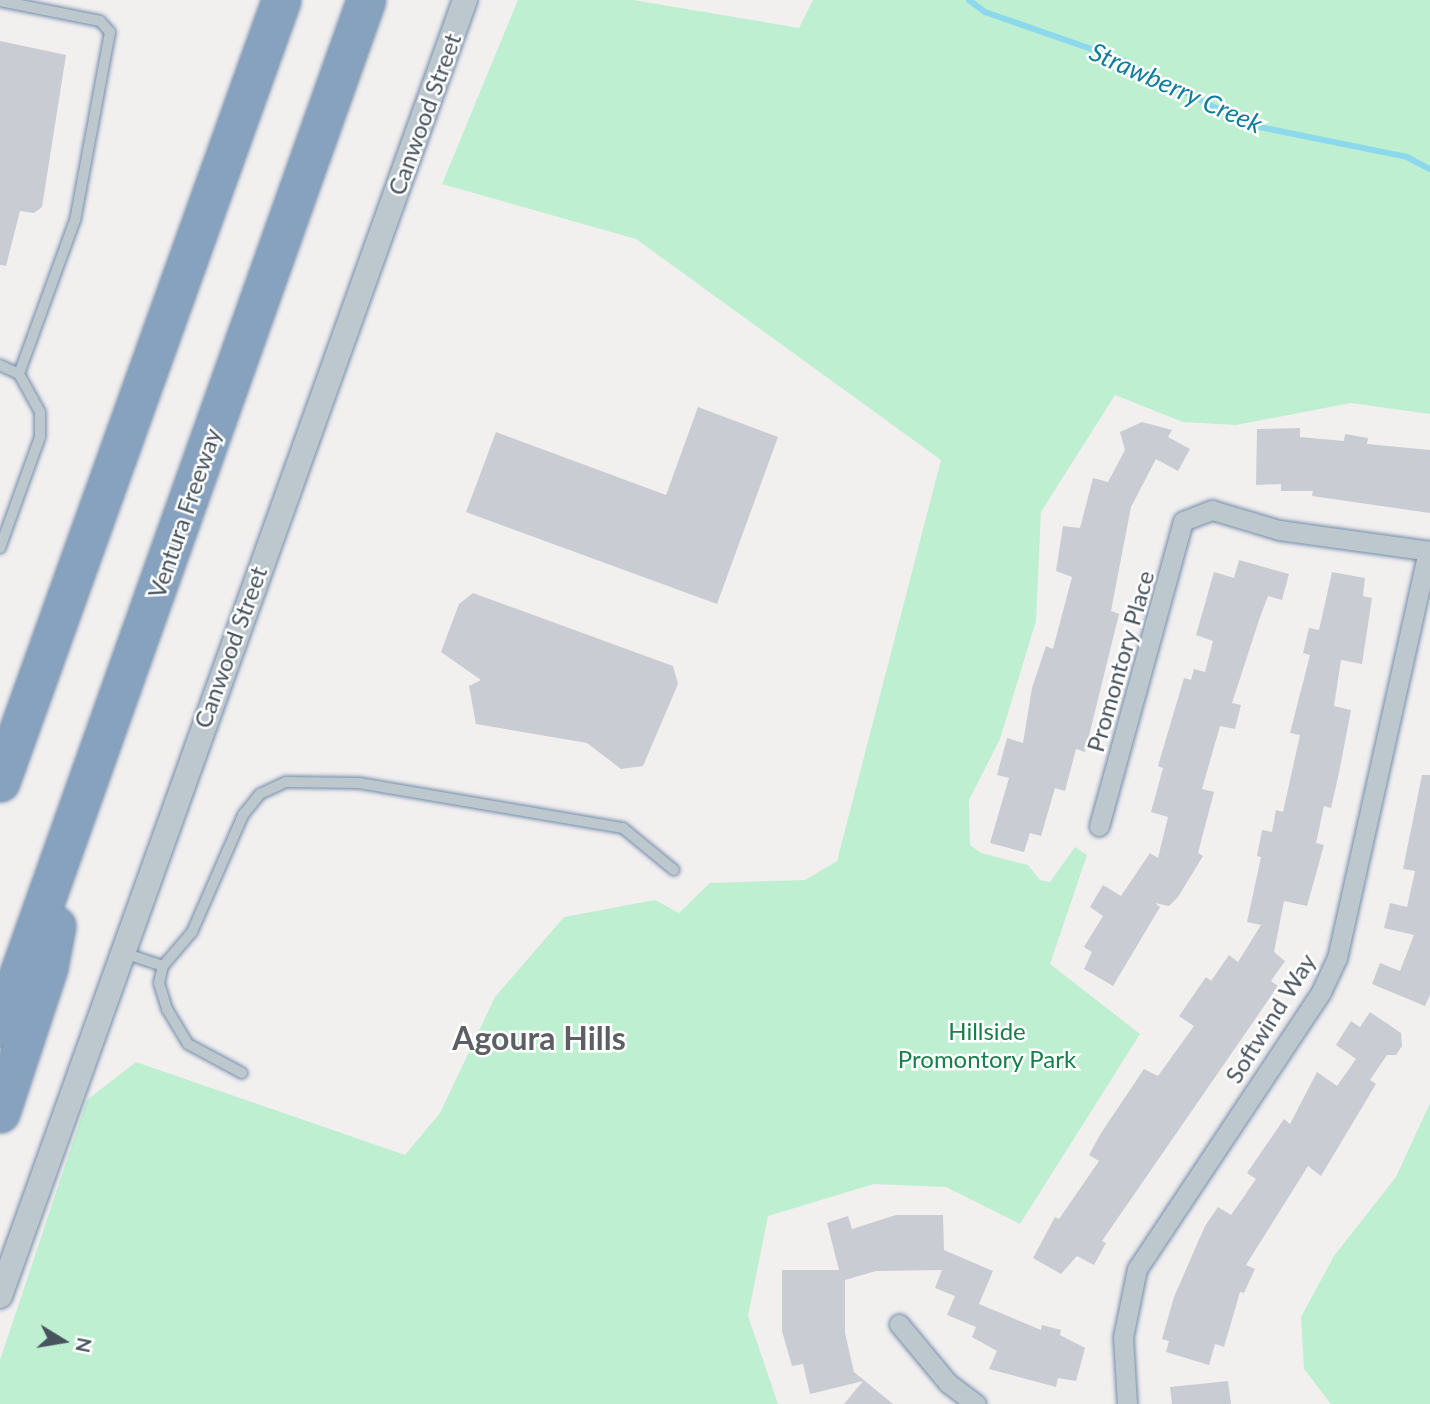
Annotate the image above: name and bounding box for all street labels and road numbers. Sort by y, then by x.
street label: Canwood Street [381,29,467,199]
street label: Ventura Freeway [141,424,227,602]
street label: Canwood Street [187,562,273,732]
street label: Promontory Place [1080,567,1160,755]
street label: Softwind Way [1219,948,1321,1088]

